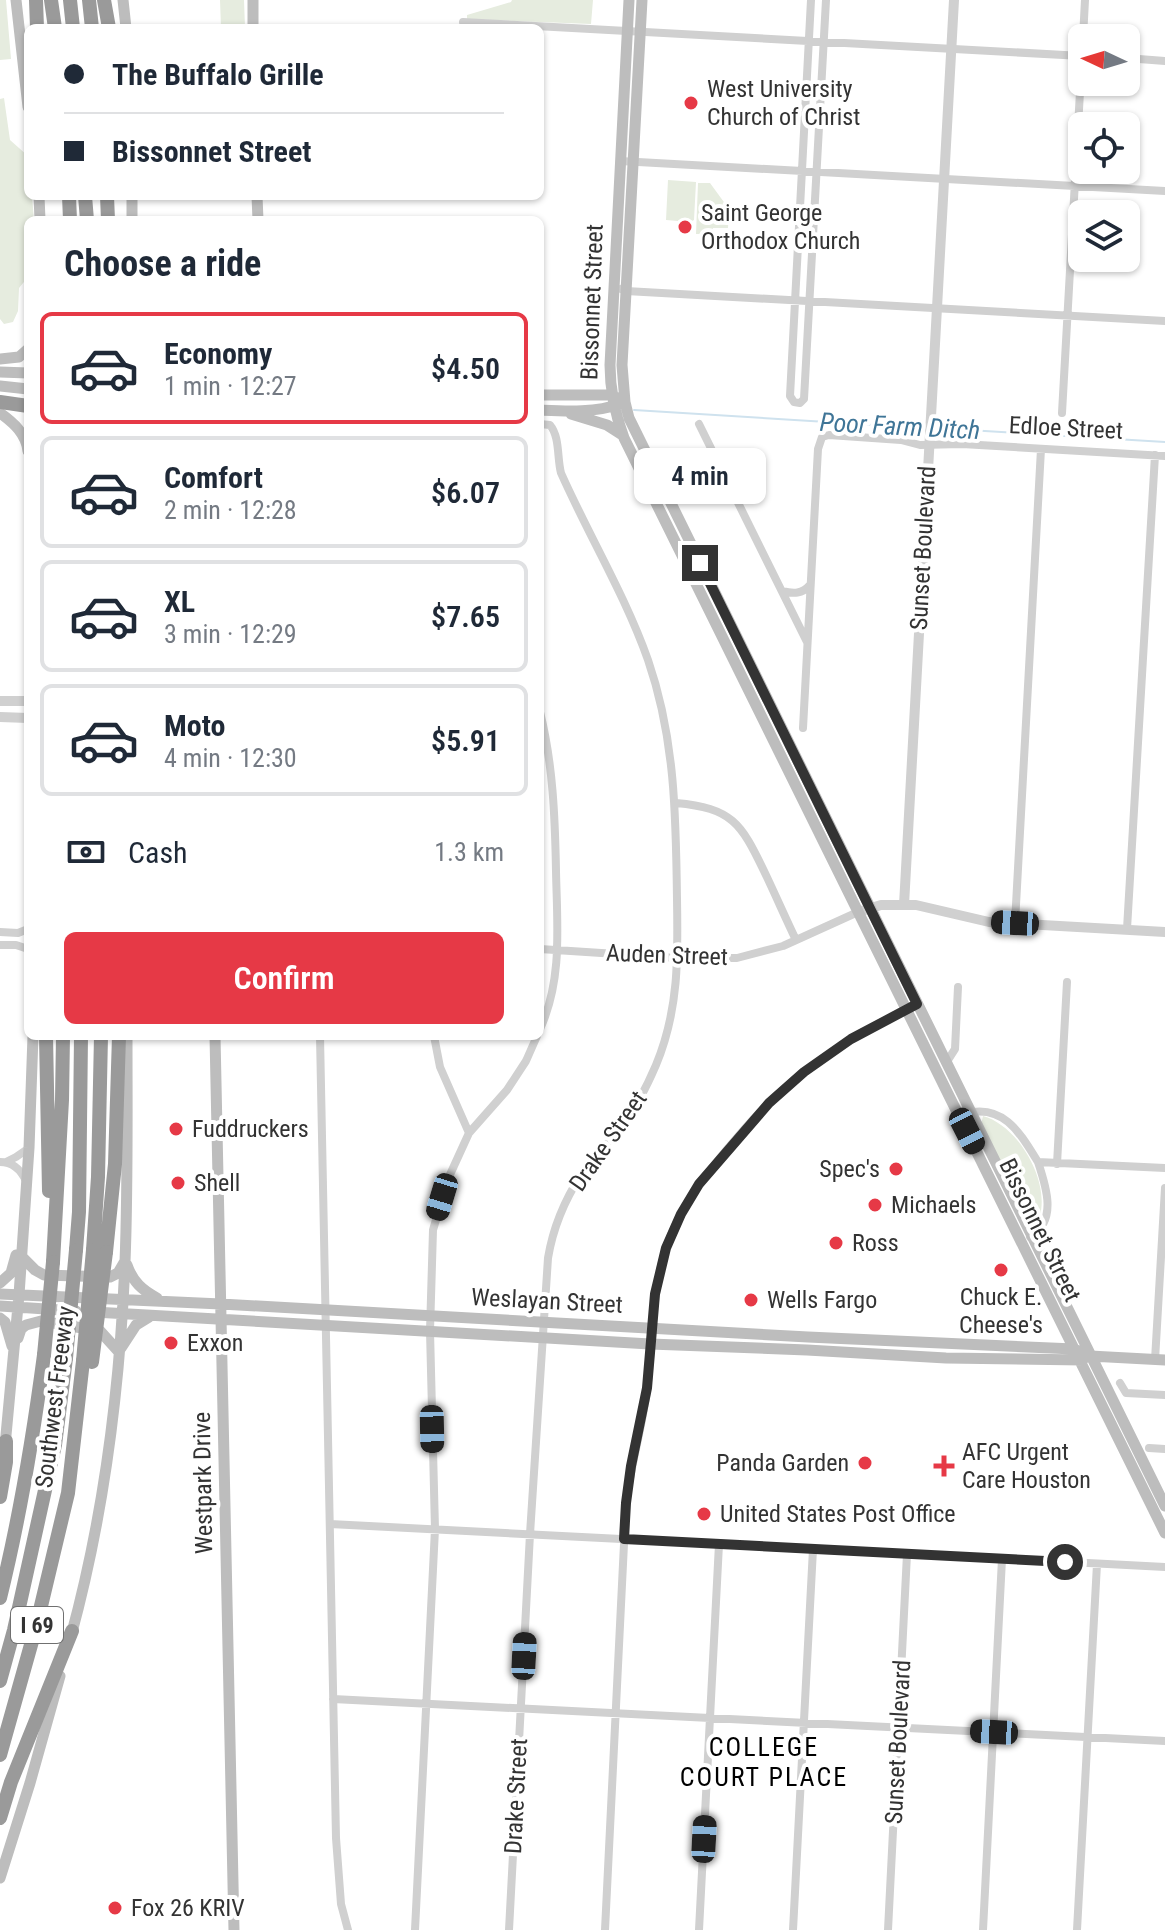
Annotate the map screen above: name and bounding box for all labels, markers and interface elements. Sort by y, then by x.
north arrow [1068,24,1140,96]
map controls [1068,24,1140,272]
text: The Buffalo Grille [112,57,324,92]
place label: West University Church of Christ [707,75,860,131]
marker: West University Church of Christ [682,94,700,112]
button: locate [1068,112,1140,184]
text: Bissonnet Street [112,134,312,169]
place label: Saint George Orthodox Church [701,199,860,255]
button: layers [1068,200,1140,272]
marker: Saint George Orthodox Church [676,218,694,236]
street label: Bissonnet Street [575,224,609,380]
text: Choose a ride [64,243,261,285]
icon: car [68,332,140,404]
text: Economy [164,336,272,371]
text: $4.50 [431,351,500,386]
text: 1 min · 12:27 [164,371,297,401]
water label: Poor Farm Ditch [819,407,981,445]
street label: Edloe Street [1008,411,1124,445]
callout: 4 min [634,447,766,503]
icon: car [68,456,140,528]
text: Comfort [164,460,263,495]
text: 4 min [671,461,729,491]
street label: Sunset Boulevard [905,465,941,631]
text: $6.07 [431,475,500,510]
text: 2 min · 12:28 [164,495,297,525]
route end [682,545,718,581]
icon: car [68,580,140,652]
text: XL [164,584,195,619]
text: $7.65 [431,599,500,634]
text: 3 min · 12:29 [164,619,297,649]
icon: car [68,704,140,776]
text: Moto [164,708,225,743]
text: $5.91 [431,723,500,758]
text: 4 min · 12:30 [164,743,297,773]
icon: cash [64,830,108,874]
text: Cash [128,835,188,870]
text: 1.3 km [434,837,504,867]
car [990,910,1040,936]
button: Confirm [64,932,504,1024]
street label: Auden Street [606,939,728,971]
street label: Drake Street [563,1086,653,1196]
car [945,1104,989,1158]
place label: Fuddruckers [192,1115,309,1143]
marker: Fuddruckers [167,1120,185,1138]
street label: Bissonnet Street [993,1154,1087,1306]
place label: Spec's [819,1155,880,1183]
marker: Spec's [887,1160,905,1178]
place label: Shell [194,1169,240,1197]
car [424,1171,460,1223]
marker: Shell [169,1174,187,1192]
place label: Michaels [891,1191,977,1219]
marker: Michaels [866,1196,884,1214]
place label: Ross [852,1229,899,1257]
marker: Ross [827,1234,845,1252]
marker: Chuck E. Cheese's [992,1261,1010,1279]
street label: Weslayan Street [471,1283,623,1319]
place label: Chuck E. Cheese's [959,1283,1043,1339]
place label: Wells Fargo [767,1286,877,1314]
marker: Wells Fargo [742,1291,760,1309]
street label: Southwest Freeway [30,1305,80,1489]
place label: Exxon [187,1329,243,1357]
marker: Exxon [162,1334,180,1352]
car [420,1405,444,1453]
street label: Westpark Drive [188,1412,218,1554]
place label: AFC Urgent Care Houston [962,1438,1091,1494]
place label: Panda Garden [716,1449,849,1477]
marker: Panda Garden [856,1454,874,1472]
marker: AFC Urgent Care Houston [933,1455,955,1477]
place label: United States Post Office [720,1500,956,1528]
marker: United States Post Office [695,1505,713,1523]
route start [1047,1544,1083,1580]
road number: I 69 [11,1607,63,1643]
car [511,1631,537,1681]
street label: Sunset Boulevard [880,1659,916,1825]
car [969,1719,1019,1745]
district label: COLLEGE COURT PLACE [680,1732,848,1792]
street label: Drake Street [499,1738,533,1854]
car [691,1814,717,1864]
place label: Fox 26 KRIV [131,1894,245,1922]
marker: Fox 26 KRIV [106,1899,124,1917]

